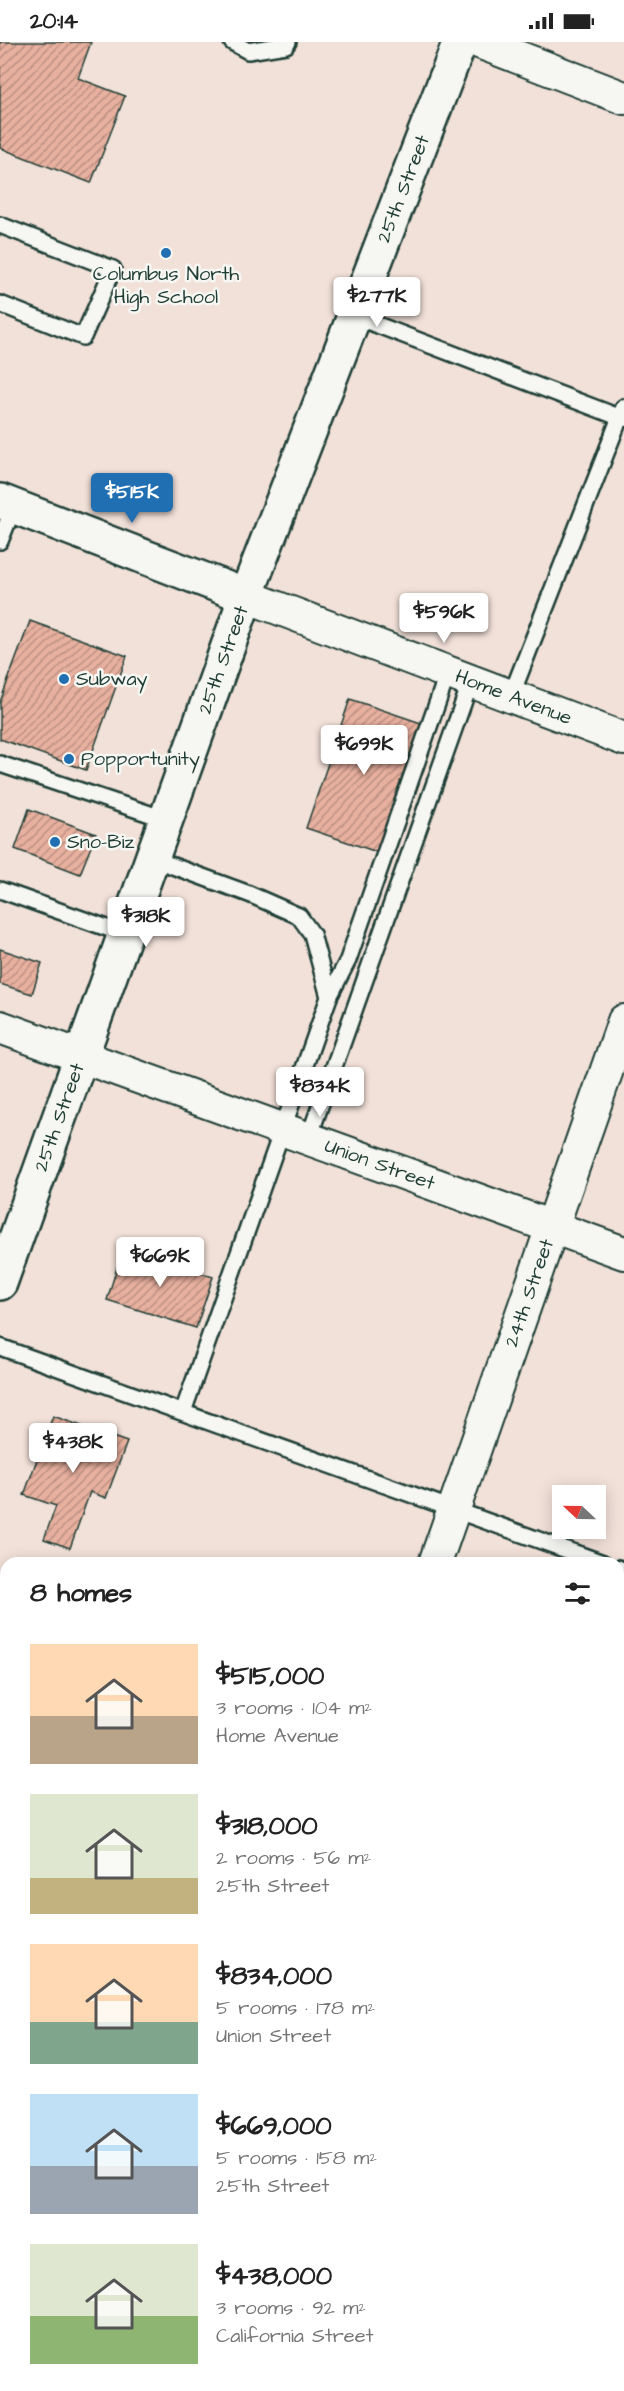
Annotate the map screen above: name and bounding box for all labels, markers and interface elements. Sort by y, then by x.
text: 20:14 [30,6,78,37]
street label: 25th Street [370,131,437,247]
marker: Columbus North High School [159,246,173,260]
place label: Columbus North High School [93,260,239,312]
pin: $277K [335,277,419,328]
text: $277K [347,282,407,310]
pin: $515K [90,473,174,524]
text: $515K [105,478,159,506]
pin: $596K [402,593,486,644]
text: $596K [413,598,475,626]
street label: 25th Street [191,602,255,718]
street label: Home Avenue [451,662,576,732]
place label: Subway [76,665,148,694]
marker: Subway [57,672,71,686]
pin: $699K [322,725,406,776]
text: $699K [335,730,393,758]
place label: Popportunity [81,745,200,774]
marker: Popportunity [62,752,76,766]
place label: Sno-Biz [67,828,135,856]
marker: Sno-Biz [48,835,62,849]
pin: $318K [104,897,188,948]
text: $318K [122,902,170,930]
street label: 25th Street [27,1059,92,1175]
pin: $834K [278,1067,362,1118]
text: $834K [290,1072,350,1100]
street label: Union Street [321,1132,439,1197]
street label: 24th Street [497,1235,561,1351]
pin: $669K [118,1237,202,1288]
text: $669K [130,1242,190,1270]
pin: $438K [31,1423,115,1474]
text: $438K [43,1428,103,1456]
north arrow [552,1485,606,1539]
map controls [552,1485,606,1539]
text: 8 homes [30,1575,132,1611]
icon: filters [561,1577,594,1610]
text: $515,000 [216,1658,324,1694]
icon: home [78,1668,150,1740]
text: 3 rooms · 104 m² [216,1694,372,1722]
text: Home Avenue [216,1722,339,1750]
text: $318,000 [216,1808,318,1844]
icon: home [78,1818,150,1890]
text: 2 rooms · 56 m² [216,1844,371,1872]
text: 25th Street [216,1872,329,1900]
text: $834,000 [216,1958,332,1994]
icon: home [78,1968,150,2040]
text: 5 rooms · 178 m² [216,1994,375,2022]
text: Union Street [216,2022,331,2050]
text: $669,000 [216,2108,332,2144]
icon: home [78,2118,150,2190]
text: 5 rooms · 158 m² [216,2144,377,2172]
text: 25th Street [216,2172,329,2200]
text: $438,000 [216,2258,332,2294]
icon: home [78,2268,150,2340]
text: 3 rooms · 92 m² [216,2294,366,2322]
text: California Street [216,2322,374,2350]

